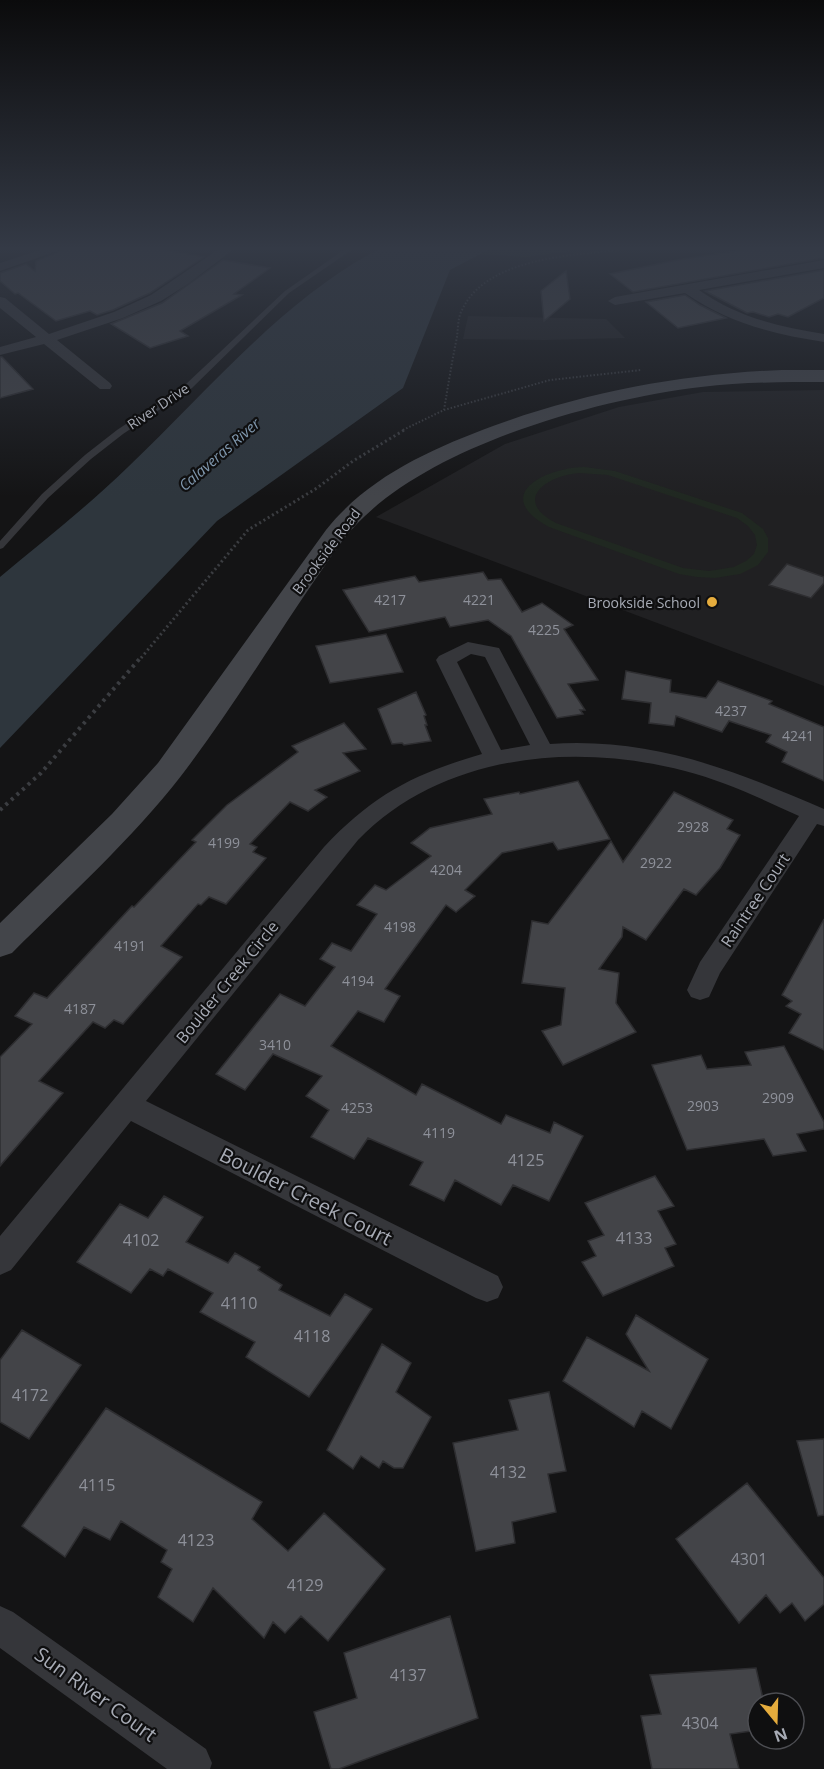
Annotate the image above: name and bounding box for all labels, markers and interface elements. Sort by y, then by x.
street label: River Drive [123,378,193,434]
water label: Calaveras River [174,412,265,495]
street label: Brookside Road [288,504,364,598]
house number: 4217 [374,590,406,609]
house number: 4221 [463,590,495,609]
place label: Brookside School [587,593,700,612]
marker: Brookside School [705,595,719,609]
house number: 4225 [528,620,560,639]
house number: 4237 [715,701,747,720]
house number: 4241 [782,726,814,745]
house number: 2928 [677,817,709,836]
house number: 4199 [208,833,240,852]
street label: Raintree Court [715,849,795,951]
house number: 2922 [640,853,672,872]
house number: 4204 [430,860,462,879]
street label: Boulder Creek Circle [171,916,283,1048]
house number: 4198 [384,917,416,936]
house number: 4191 [114,936,146,955]
house number: 4194 [342,971,374,990]
house number: 4187 [64,999,96,1018]
house number: 3410 [259,1035,291,1054]
house number: 2909 [762,1088,794,1107]
house number: 2903 [687,1096,719,1115]
house number: 4253 [341,1098,373,1117]
house number: 4119 [423,1123,455,1142]
street label: Boulder Creek Court [215,1141,397,1251]
house number: 4125 [508,1149,544,1171]
house number: 4133 [616,1227,652,1249]
house number: 4102 [123,1229,159,1251]
house number: 4110 [221,1292,257,1314]
house number: 4118 [294,1325,330,1347]
house number: 4172 [12,1384,48,1406]
house number: 4132 [490,1461,526,1483]
house number: 4115 [79,1474,115,1496]
house number: 4123 [178,1529,214,1551]
house number: 4301 [731,1548,767,1570]
house number: 4129 [287,1574,323,1596]
street label: Sun River Court [29,1641,163,1747]
house number: 4137 [390,1664,426,1686]
north arrow [746,1691,806,1751]
house number: 4304 [682,1712,718,1734]
text: N [771,1723,791,1748]

